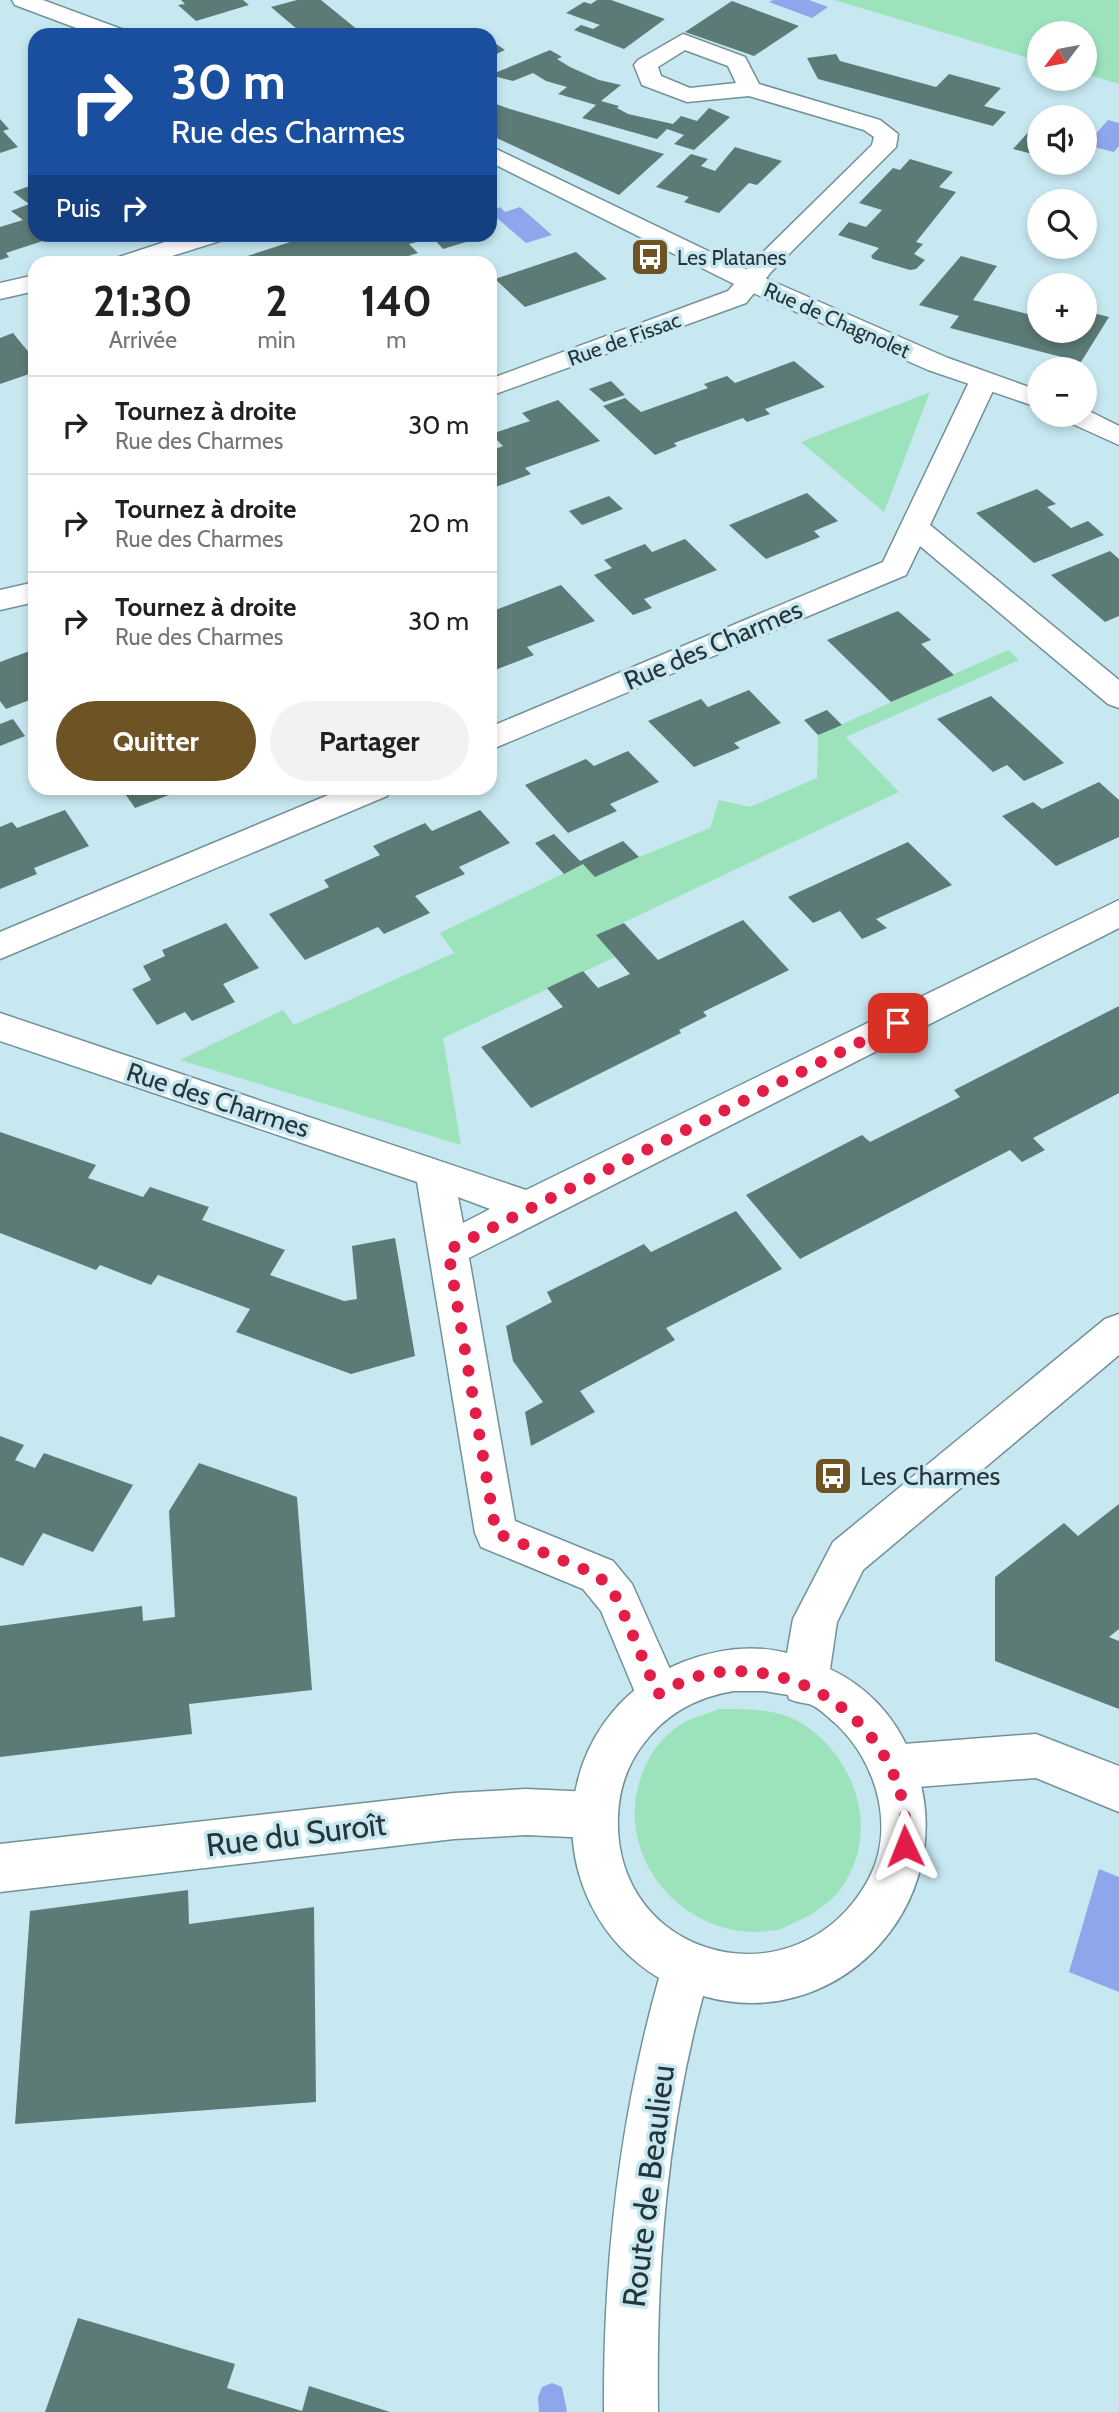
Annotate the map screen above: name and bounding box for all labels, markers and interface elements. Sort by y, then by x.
north arrow [1027,21,1097,91]
map controls [1027,21,1097,427]
text: 30 m [171,52,286,111]
icon: right [56,56,147,147]
button: sound [1027,105,1097,175]
text: Rue des Charmes [171,112,405,151]
icon: right [115,189,153,227]
button: search [1027,189,1097,259]
text: Puis [56,192,101,224]
bus stop icon: Les Platanes [629,236,671,278]
place label: Les Platanes [677,245,787,270]
button: + [1027,273,1097,343]
text: 21:30 [93,275,192,327]
text: 2 [265,275,288,327]
text: 140 [361,275,432,327]
street label: Rue de Chagnolet [760,277,914,363]
street label: Rue de Fissac [564,307,684,371]
text: Arrivée [109,326,177,354]
text: min [258,326,296,354]
text: m [386,326,406,354]
button: − [1027,357,1097,427]
text: Tournez à droite [115,395,297,427]
icon: right [56,406,94,444]
text: 30 m [408,409,469,441]
text: Rue des Charmes [115,427,283,455]
text: Tournez à droite [115,493,297,525]
icon: right [56,504,94,542]
text: 20 m [409,507,469,539]
text: Rue des Charmes [115,525,283,553]
text: Tournez à droite [115,591,297,623]
street label: Rue des Charmes [619,593,807,697]
icon: right [56,602,94,640]
text: 30 m [408,605,469,637]
text: Rue des Charmes [115,623,283,651]
button: Quitter [56,701,256,781]
button: Partager [270,701,469,781]
pin [868,993,928,1053]
icon: arrive [879,1004,917,1042]
street label: Rue des Charmes [123,1055,314,1145]
bus stop icon: Les Charmes [812,1455,854,1497]
place label: Les Charmes [860,1460,1001,1492]
street label: Rue du Suroît [204,1804,388,1864]
position arrow [868,1809,942,1883]
street label: Route de Beaulieu [614,2063,682,2309]

